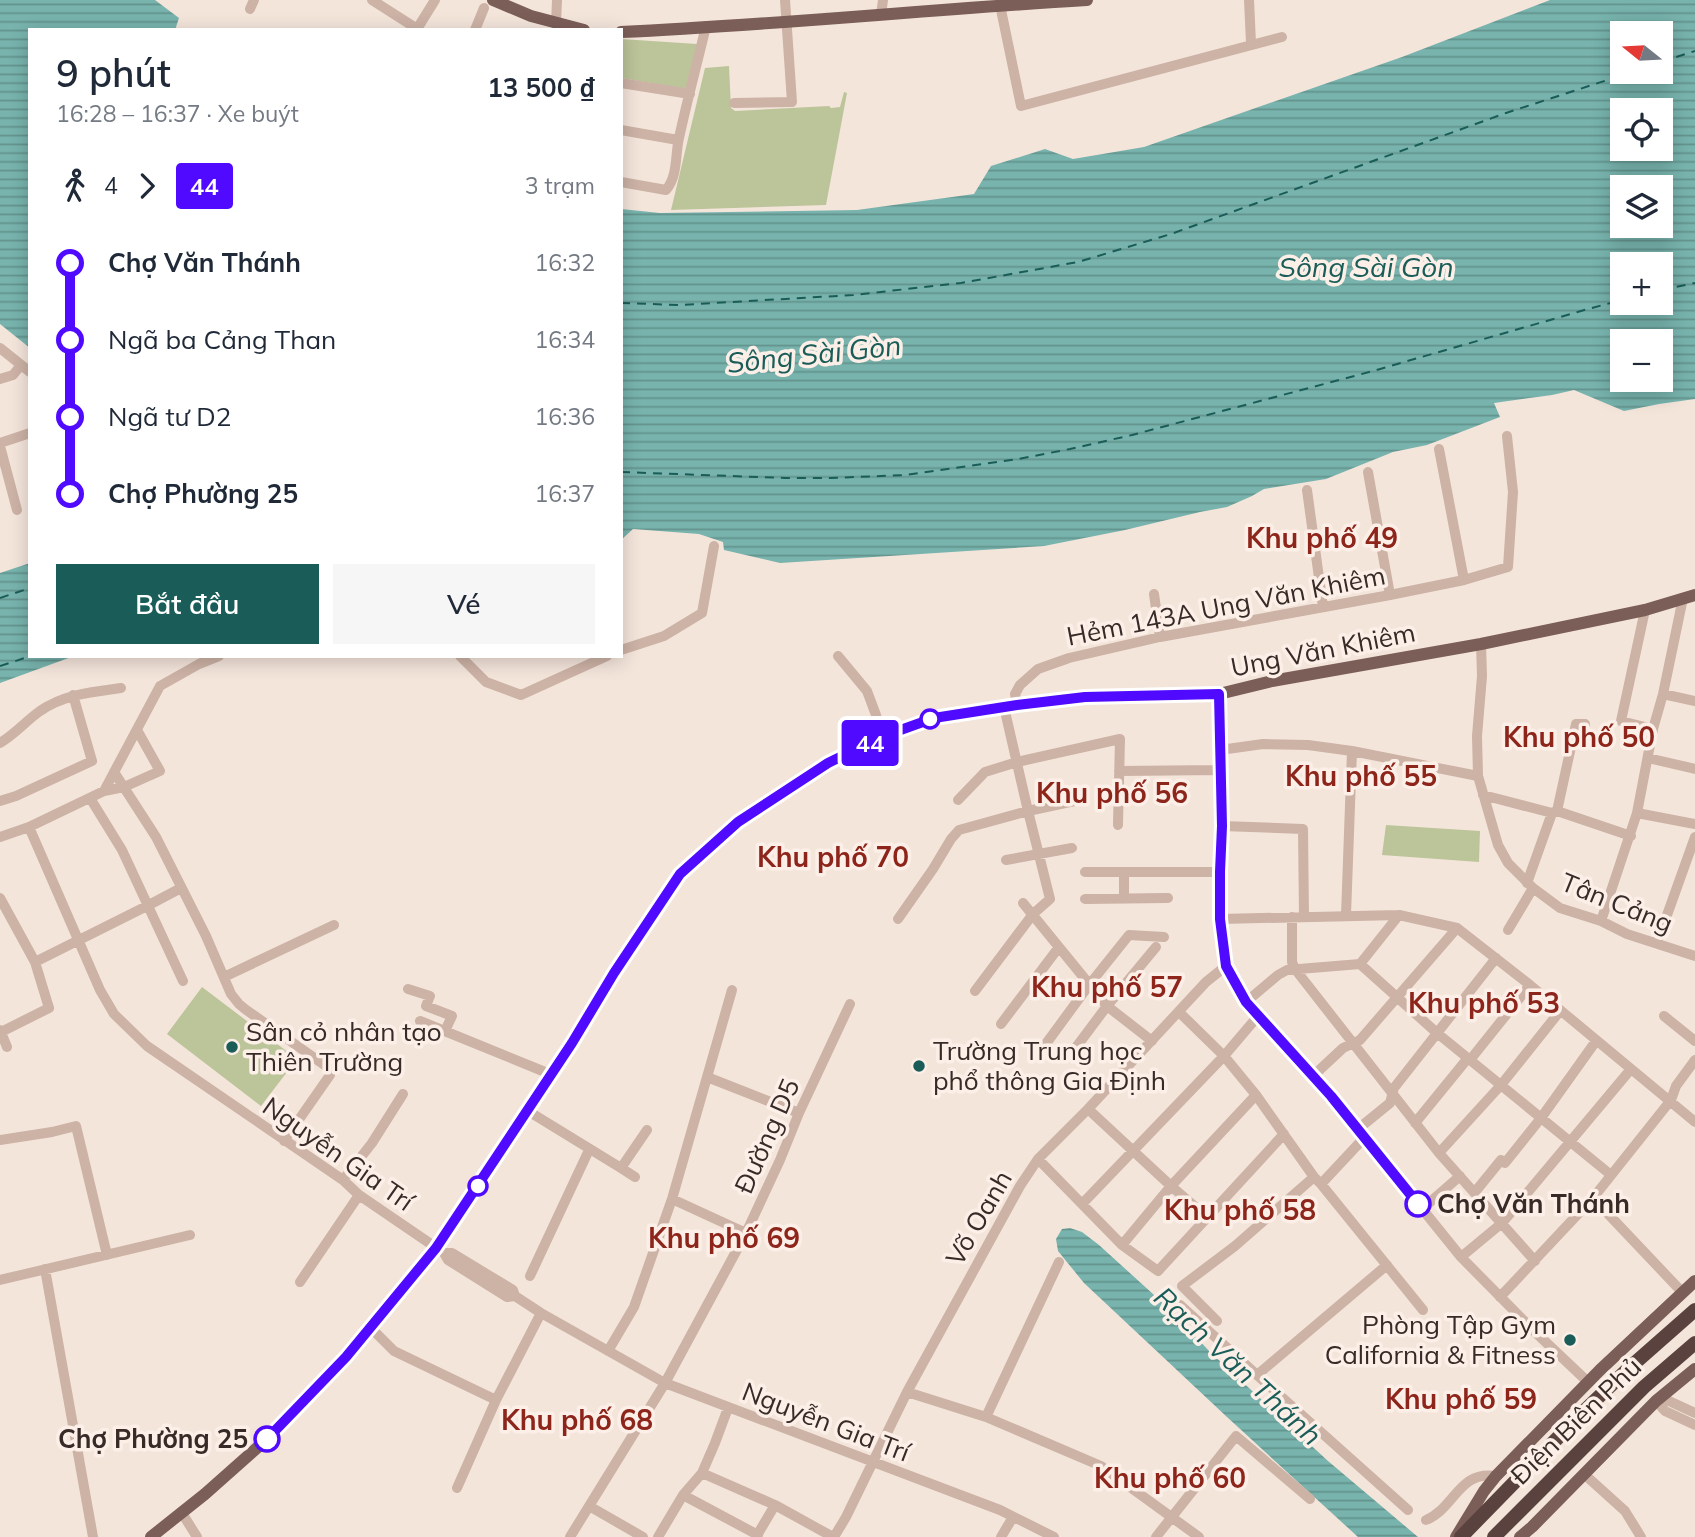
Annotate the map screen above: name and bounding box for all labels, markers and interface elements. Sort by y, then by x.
north arrow [1610,21,1673,84]
map controls [1610,21,1673,392]
text: 9 phút [56,49,171,97]
text: 13 500 ₫ [487,71,595,104]
button: locate [1610,98,1673,161]
text: 16:28 – 16:37 · Xe buýt [56,99,299,128]
icon: walk [56,167,94,205]
icon: forward [128,167,166,205]
text: 4 [104,171,118,200]
text: 44 [190,171,219,201]
text: 3 trạm [525,171,595,200]
button: layers [1610,175,1673,238]
text: Chợ Văn Thánh [108,246,301,279]
text: 16:32 [535,248,595,277]
water label: Sông Sài Gòn [1278,249,1454,284]
button: + [1610,252,1673,315]
text: Ngã ba Cảng Than [108,323,336,356]
text: 16:34 [535,325,595,354]
water label: Sông Sài Gòn [725,327,903,380]
button: − [1610,329,1673,392]
text: Ngã tư D2 [108,400,231,433]
text: 16:36 [535,402,595,431]
text: Chợ Phường 25 [108,477,298,510]
text: 16:37 [535,479,595,508]
district label: Khu phố 49 [1246,520,1398,555]
street label: Hẻm 143A Ung Văn Khiêm [1064,560,1388,652]
button: Bắt đầu [56,564,319,644]
button: Vé [333,564,595,644]
street label: Ung Văn Khiêm [1228,617,1418,683]
unlabelled marker [920,709,940,729]
district label: Khu phố 50 [1503,719,1655,754]
line badge: 44 [838,720,902,766]
text: 44 [856,728,884,758]
district label: Khu phố 55 [1285,758,1437,793]
district label: Khu phố 56 [1036,775,1188,810]
district label: Khu phố 70 [757,839,909,874]
street label: Tân Cảng [1556,865,1678,940]
district label: Khu phố 57 [1031,969,1183,1004]
district label: Khu phố 53 [1408,985,1560,1020]
place label: Sân cỏ nhân tạo Thiên Trường [246,1015,442,1078]
place label: Trường Trung học phổ thông Gia Định [933,1034,1166,1097]
marker: Sân cỏ nhân tạo Thiên Trường [224,1039,240,1055]
marker: Trường Trung học phổ thông Gia Định [911,1058,927,1074]
street label: Đường D5 [727,1073,806,1198]
street label: Nguyễn Gia Trí [256,1089,422,1219]
street label: Võ Oanh [938,1164,1019,1271]
unlabelled marker [468,1176,488,1196]
place label: Chợ Văn Thánh [1437,1187,1630,1220]
marker: Chợ Văn Thánh [1405,1191,1431,1217]
district label: Khu phố 58 [1164,1192,1316,1227]
district label: Khu phố 69 [648,1220,800,1255]
water label: Rạch Văn Thánh [1147,1279,1330,1452]
place label: Phòng Tập Gym California & Fitness [1325,1308,1556,1371]
marker: Phòng Tập Gym California & Fitness [1562,1332,1578,1348]
street label: Điện Biên Phủ [1503,1350,1648,1491]
street label: Nguyễn Gia Trí [738,1374,916,1469]
district label: Khu phố 59 [1385,1381,1537,1416]
district label: Khu phố 68 [501,1402,653,1437]
place label: Chợ Phường 25 [58,1422,248,1455]
marker: Chợ Phường 25 [254,1426,280,1452]
district label: Khu phố 60 [1094,1460,1246,1495]

